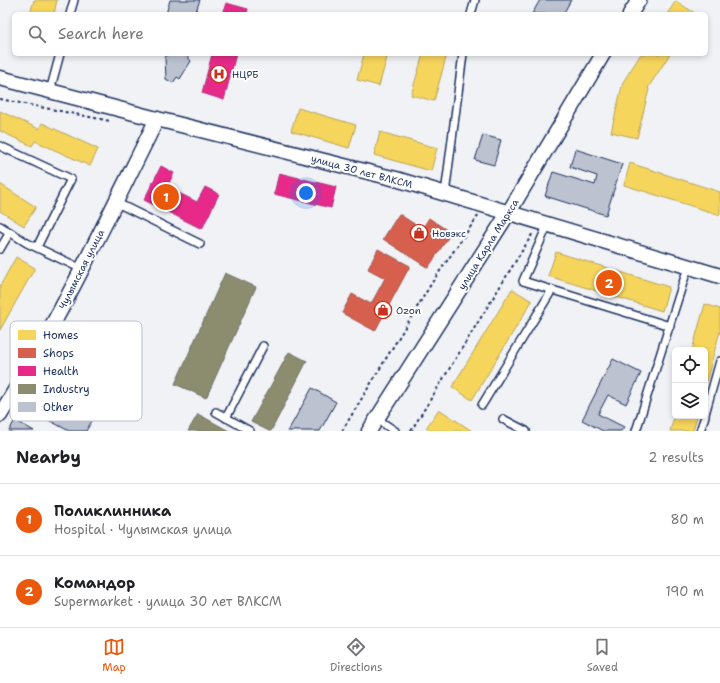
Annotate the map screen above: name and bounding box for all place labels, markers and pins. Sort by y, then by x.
hospital icon: НЦРБ [209,64,229,84]
place label: НЦРБ [232,68,259,81]
pin: 1 [153,182,179,212]
shop icon: Новэкс [409,223,429,243]
place label: Новэкс [432,227,466,240]
pin: 2 [596,268,622,298]
shop icon: Ozon [373,300,393,320]
place label: Ozon [396,304,421,317]

